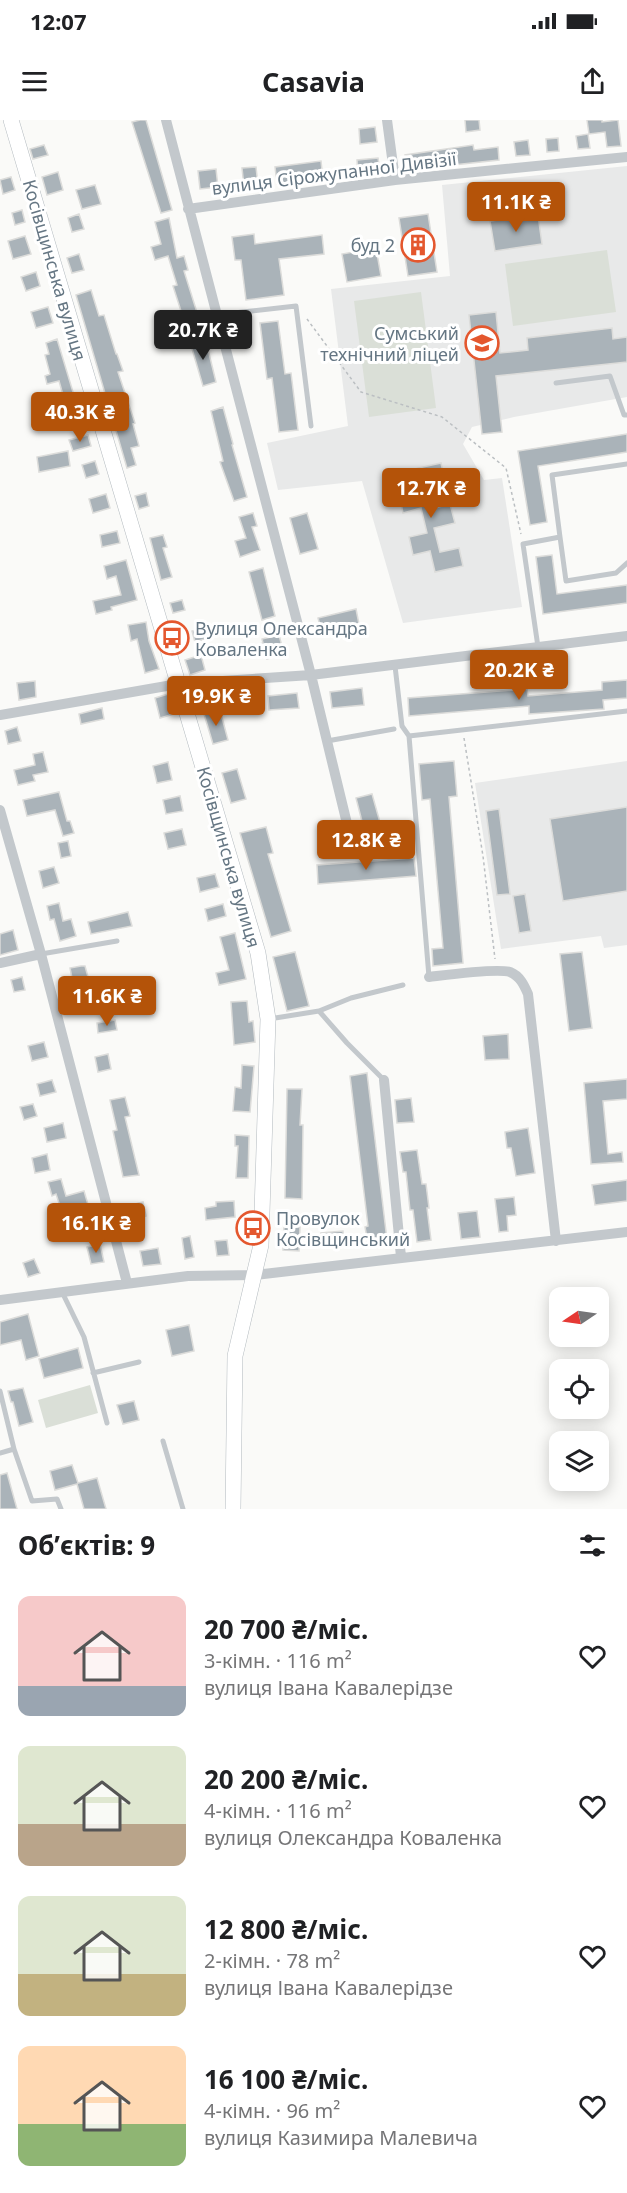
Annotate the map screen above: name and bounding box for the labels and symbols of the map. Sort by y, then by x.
street label: вулиця Сірожупанної Дивізії [210,146,458,200]
street label: Косівщинська вулиця [18,177,92,363]
pin: 11.1K ₴ [461,182,571,233]
building icon: буд 2 [400,227,436,263]
place label: буд 2 [351,233,395,257]
pin: 20.7K ₴ [148,310,258,361]
place label: Сумський технічний ліцей [320,321,459,366]
school or university icon: Сумський технічний ліцей [464,325,500,361]
pin: 40.3K ₴ [25,392,135,443]
pin: 12.7K ₴ [376,468,486,519]
place label: Вулиця Олександра Коваленка [195,616,368,661]
bus stop icon: Вулиця Олександра Коваленка [154,620,190,656]
pin: 20.2K ₴ [464,650,574,701]
pin: 19.9K ₴ [161,676,271,727]
street label: Косівщинська вулиця [192,764,266,950]
pin: 12.8K ₴ [311,820,421,871]
pin: 11.6K ₴ [52,976,162,1027]
pin: 16.1K ₴ [41,1203,151,1254]
place label: Провулок Косівщинський [276,1206,410,1251]
bus stop icon: Провулок Косівщинський [235,1210,271,1246]
north arrow [549,1287,609,1347]

